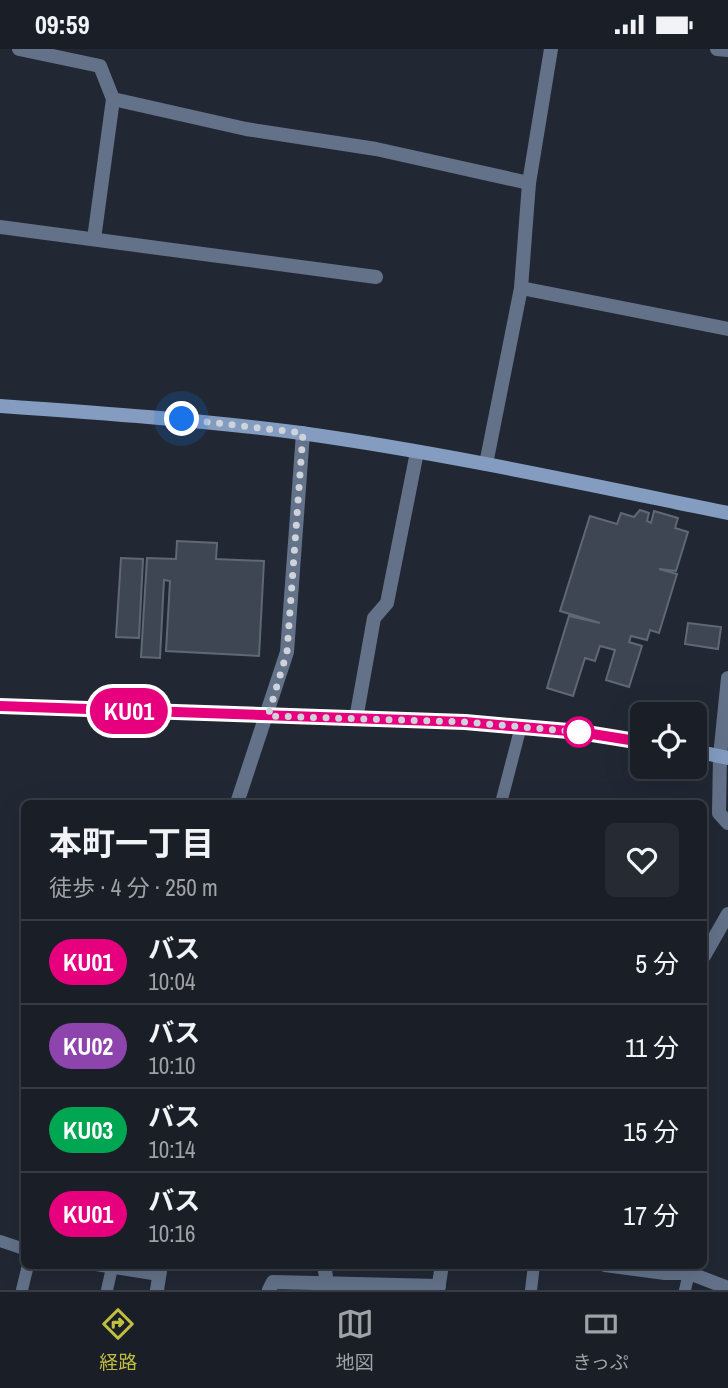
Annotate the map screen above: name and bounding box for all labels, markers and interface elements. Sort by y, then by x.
text: 09:59 [35,7,90,42]
your location [164,401,199,436]
line badge: KU01 [80,688,178,734]
text: KU01 [104,695,154,727]
map controls [630,702,707,779]
button: locate [630,702,707,779]
unlabelled marker [564,717,594,747]
text: 本町一丁目 [49,821,214,865]
button: heart [605,823,679,897]
text: 徒歩 · 4 分 · 250 m [49,872,218,903]
text: バス [148,931,200,966]
text: KU01 [63,946,113,978]
text: 5 分 [635,946,679,981]
text: 10:04 [148,966,196,997]
text: バス [148,1015,200,1050]
text: KU02 [63,1030,113,1062]
text: 11 分 [625,1030,679,1065]
text: 10:10 [148,1050,196,1081]
text: バス [148,1099,200,1134]
text: KU03 [63,1114,113,1146]
text: 15 分 [623,1114,679,1149]
text: 10:14 [148,1134,196,1165]
text: バス [148,1183,200,1218]
text: KU01 [63,1198,113,1230]
text: 17 分 [623,1198,679,1233]
text: 10:16 [148,1218,196,1249]
tab: 経路 [99,1305,137,1375]
tab: 地図 [336,1305,374,1375]
tab: きっぷ [572,1305,629,1375]

